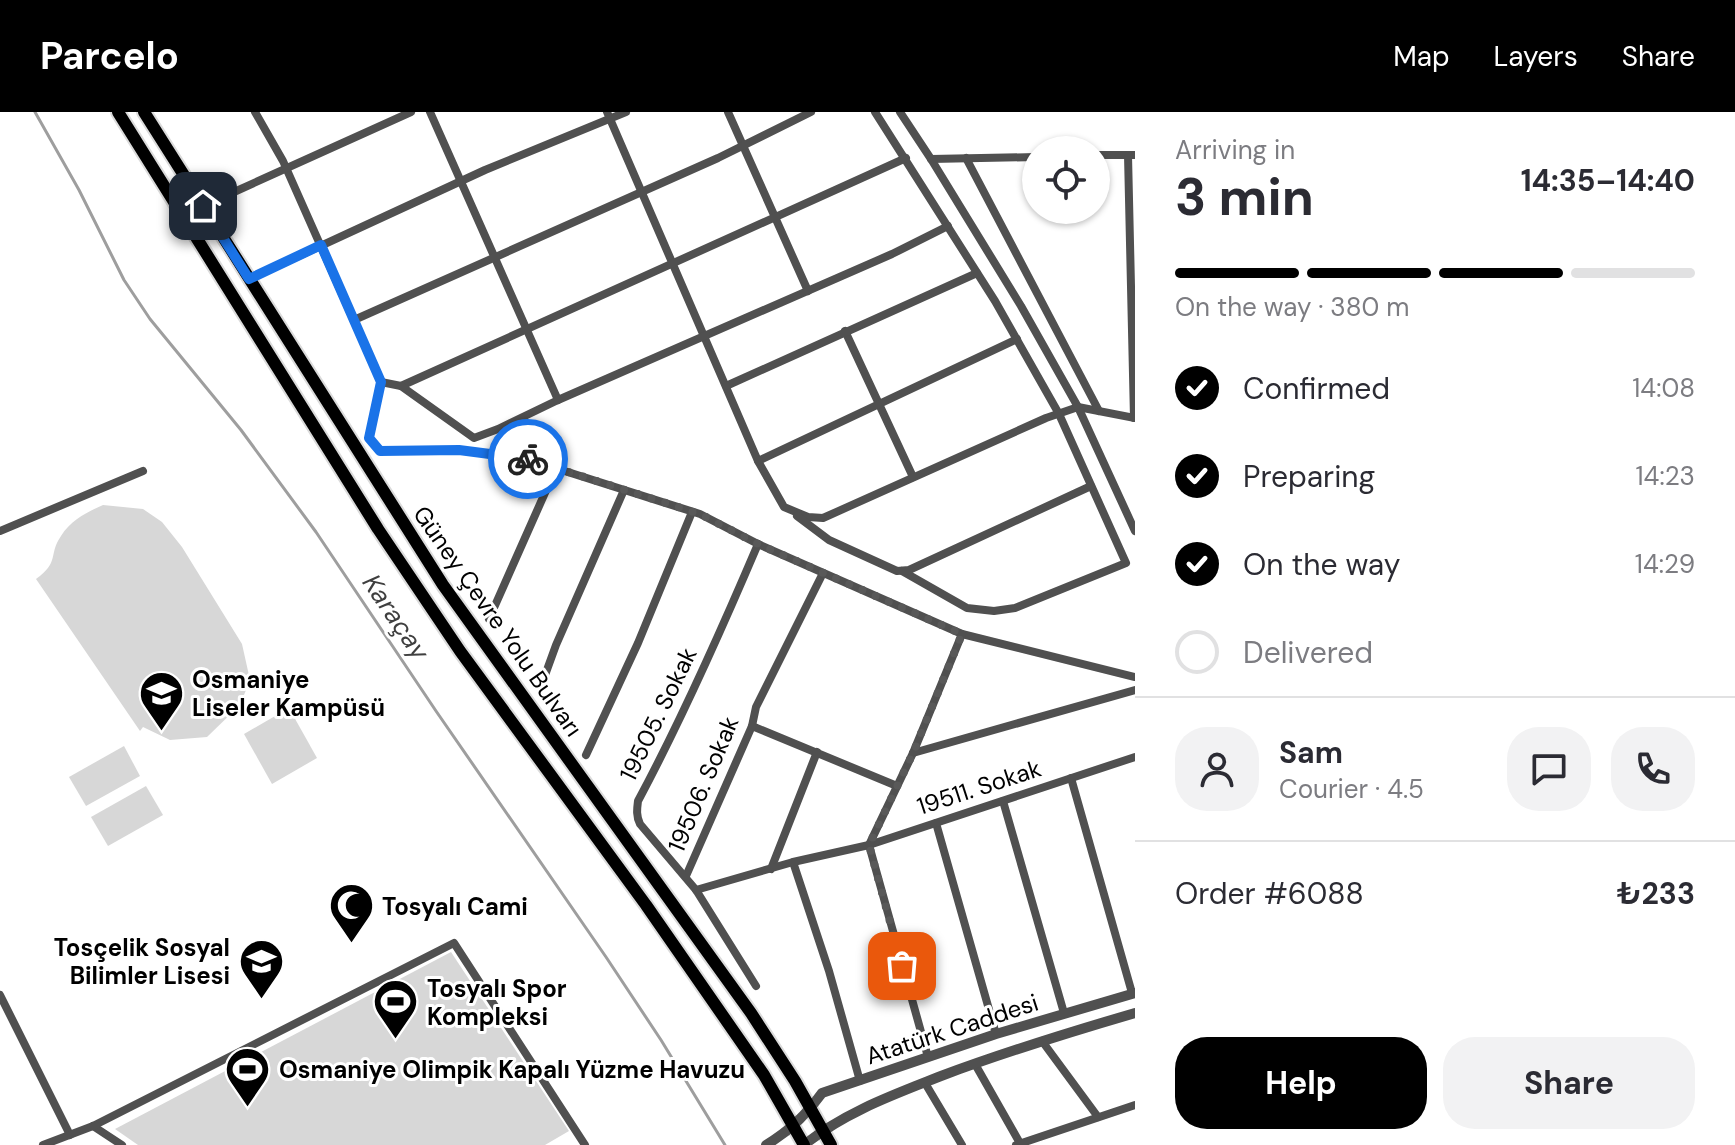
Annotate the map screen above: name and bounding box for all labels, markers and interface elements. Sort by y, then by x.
text: Parcelo [40,31,179,81]
text: Map [1393,38,1450,75]
text: Layers [1494,38,1578,75]
text: Share [1622,38,1695,75]
text: Arriving in [1175,133,1295,167]
map controls [1022,136,1110,224]
button: locate [1022,136,1110,224]
text: 14:35–14:40 [1521,161,1695,200]
text: 3 min [1175,163,1314,231]
pin [169,172,237,240]
icon: home [181,184,225,228]
text: On the way · 380 m [1175,290,1409,324]
icon: check [1175,366,1219,410]
text: Confirmed [1243,369,1390,408]
text: 14:08 [1632,371,1695,405]
courier [488,419,568,499]
icon: bike [506,437,550,481]
icon: check [1175,454,1219,498]
text: Preparing [1243,457,1375,496]
text: 14:23 [1636,459,1695,493]
street label: Güney Çevre Yolu Bulvarı [407,500,589,742]
icon: check [1175,542,1219,586]
text: On the way [1243,545,1400,584]
text: 14:29 [1635,547,1695,581]
water label: Karaçay [355,568,438,668]
text: Delivered [1243,633,1373,672]
street label: 19505. Sokak [612,642,704,786]
place label: Osmaniye Liseler Kampüsü [192,664,385,723]
school or university icon: Osmaniye Liseler Kampüsü [137,669,185,732]
street label: 19506. Sokak [661,712,745,856]
button: person [1175,727,1259,811]
button: chat [1507,727,1591,811]
button: phone [1611,727,1695,811]
text: Sam [1279,733,1343,772]
street label: 19511. Sokak [913,752,1045,822]
text: Courier · 4.5 [1279,772,1424,806]
text: Order #6088 [1175,874,1364,913]
text: ₺233 [1617,874,1695,913]
mosque icon: Tosyalı Cami [327,882,375,945]
place label: Tosyalı Cami [382,891,528,922]
place label: Tosçelik Sosyal Bilimler Lisesi [54,932,230,991]
pin [868,932,936,1000]
school or university icon: Tosçelik Sosyal Bilimler Lisesi [237,937,285,1000]
icon: bag [880,944,924,988]
place label: Tosyalı Spor Kompleksi [427,973,567,1032]
sports icon: Tosyalı Spor Kompleksi [372,978,420,1041]
street label: Atatürk Caddesi [862,987,1042,1071]
button: Help [1175,1037,1427,1129]
button: Share [1443,1037,1695,1129]
sports icon: Osmaniye Olimpik Kapalı Yüzme Havuzu [224,1045,272,1108]
place label: Osmaniye Olimpik Kapalı Yüzme Havuzu [279,1054,745,1085]

